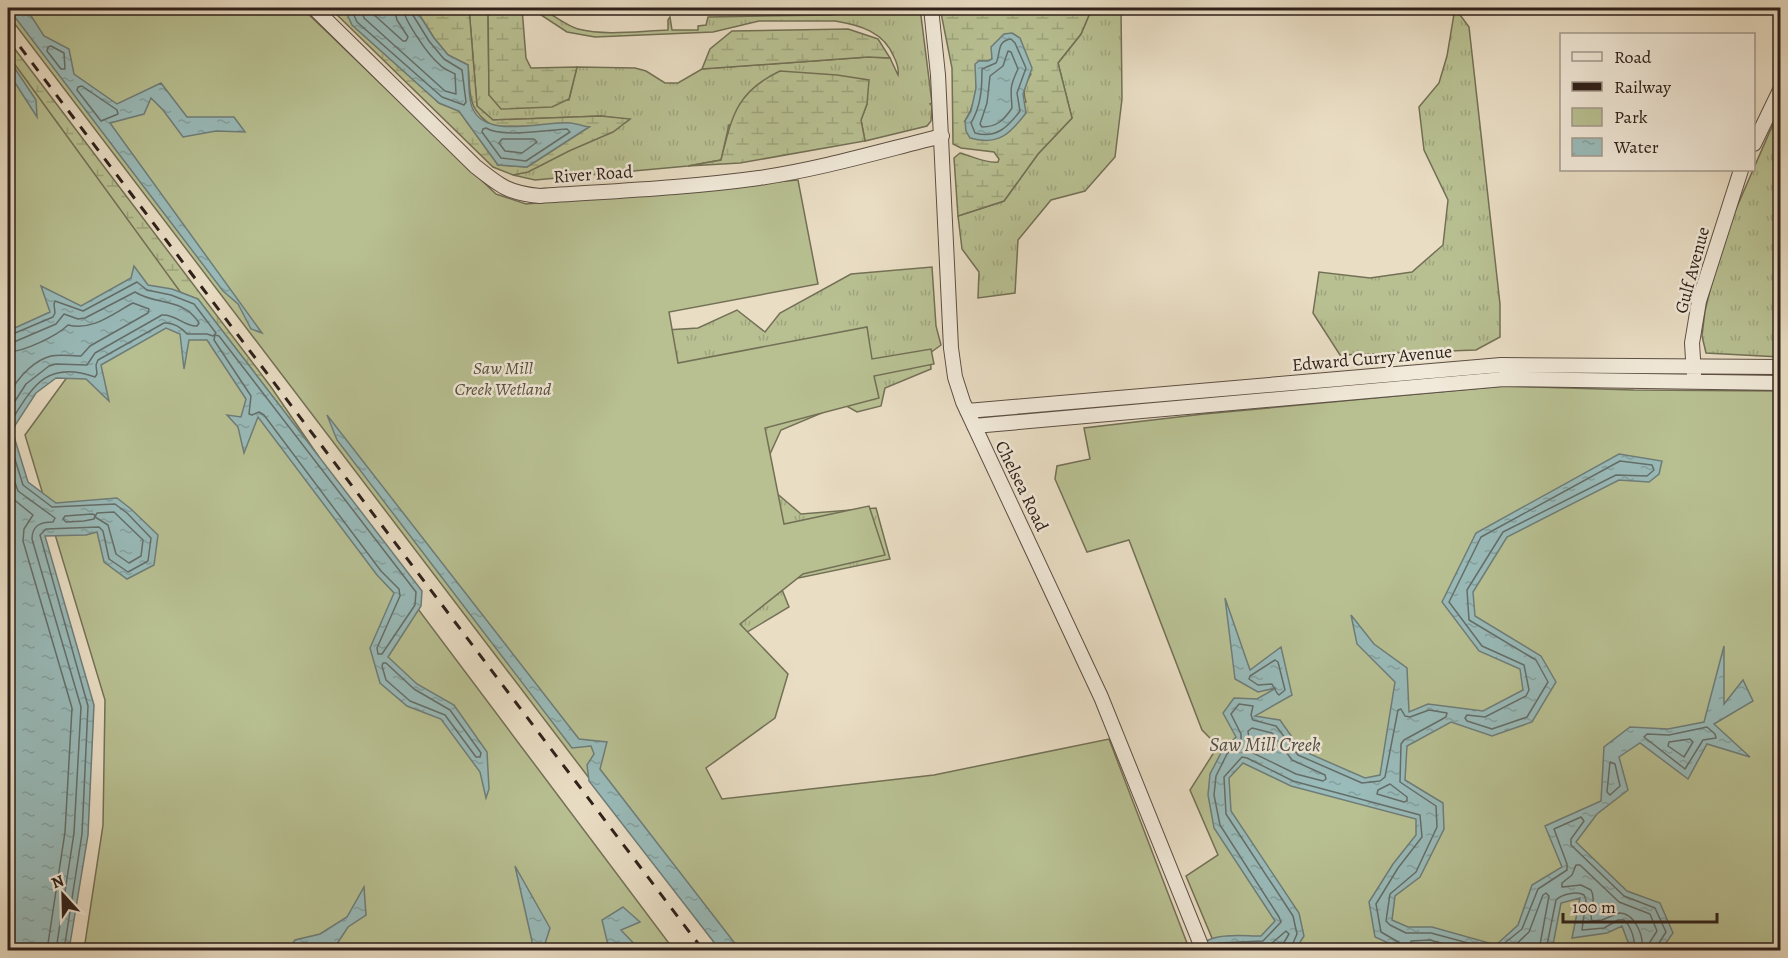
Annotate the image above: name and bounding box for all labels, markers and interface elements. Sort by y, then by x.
legend [1560,33,1755,171]
text: Road [1614,45,1652,69]
text: Railway [1614,75,1672,99]
text: Park [1614,105,1648,129]
text: Water [1613,135,1659,159]
street label: River Road [552,159,634,189]
street label: Gulf Avenue [1669,224,1715,316]
street label: Edward Curry Avenue [1291,339,1453,377]
park label: Saw Mill Creek Wetland [455,356,552,401]
street label: Chelsea Road [990,437,1054,536]
water label: Saw Mill Creek [1209,731,1321,758]
north arrow [33,865,93,925]
text: N [48,870,68,894]
scale bar [1563,886,1718,924]
text: 100 m [1572,895,1616,919]

